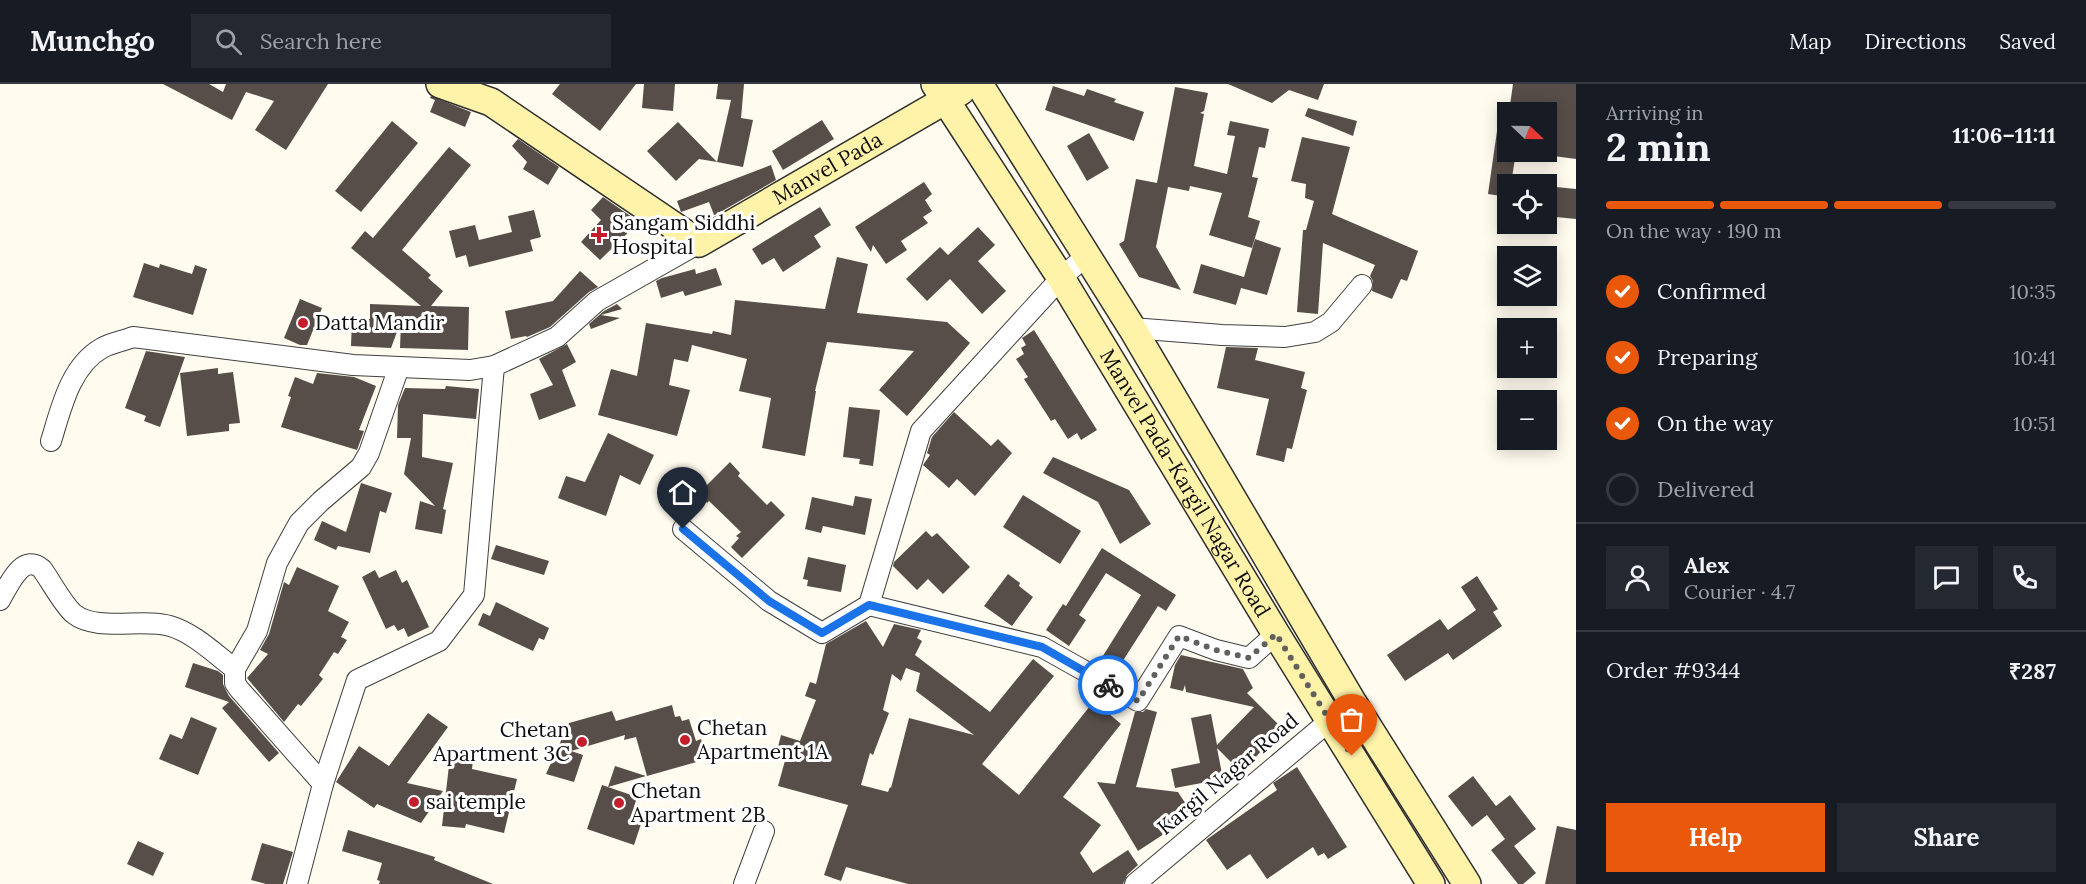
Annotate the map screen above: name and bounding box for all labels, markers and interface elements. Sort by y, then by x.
search box [191,14,611,68]
text: Munchgo [30,23,155,59]
icon: search [212,25,245,58]
text: Search here [260,27,382,55]
text: Map [1789,28,1832,55]
text: Directions [1865,28,1966,55]
text: Saved [1999,28,2056,55]
text: Arriving in [1606,100,1703,125]
north arrow [1497,102,1557,162]
map controls [1497,102,1557,450]
text: 11:06–11:11 [1952,121,2056,149]
text: 2 min [1606,122,1711,172]
street label: Manvel Pada [768,125,887,210]
button: locate [1497,174,1557,234]
place label: Sangam Siddhi Hospital [612,209,756,260]
text: On the way · 190 m [1606,218,1782,243]
marker: Sangam Siddhi Hospital [590,226,608,244]
button: layers [1497,246,1557,306]
icon: check [1606,275,1639,308]
text: Confirmed [1657,277,1766,305]
text: 10:35 [2009,279,2056,304]
place label: Datta Mandir [315,309,444,336]
marker: Datta Mandir [296,316,310,330]
button: + [1497,318,1557,378]
icon: check [1606,341,1639,374]
text: Preparing [1657,343,1757,371]
street label: Manvel Pada-Kargil Nagar Road [1094,344,1277,622]
text: 10:41 [2013,345,2056,370]
button: − [1497,390,1557,450]
icon: check [1606,407,1639,440]
text: On the way [1657,409,1773,437]
text: 10:51 [2013,411,2056,436]
pin [657,467,708,529]
text: Delivered [1657,475,1755,503]
icon: home [666,476,699,509]
button: person [1606,546,1669,609]
button: chat [1915,546,1978,609]
button: phone [1993,546,2056,609]
text: Alex [1684,551,1729,579]
text: Courier · 4.7 [1684,579,1795,604]
courier [1078,655,1138,715]
text: Order #9344 [1606,656,1740,684]
text: ₹287 [2009,657,2056,685]
icon: bike [1092,669,1125,702]
pin [1326,694,1377,756]
icon: bag [1335,703,1368,736]
street label: Kargil Nagar Road [1152,707,1304,841]
place label: Chetan Apartment 1A [696,714,829,765]
place label: Chetan Apartment 3C [432,716,570,767]
marker: Chetan Apartment 1A [678,733,692,747]
marker: Chetan Apartment 3C [575,735,589,749]
place label: Chetan Apartment 2B [630,777,766,828]
place label: sai temple [426,788,526,815]
marker: sai temple [407,795,421,809]
marker: Chetan Apartment 2B [612,796,626,810]
button: Help [1606,803,1825,872]
button: Share [1837,803,2056,872]

